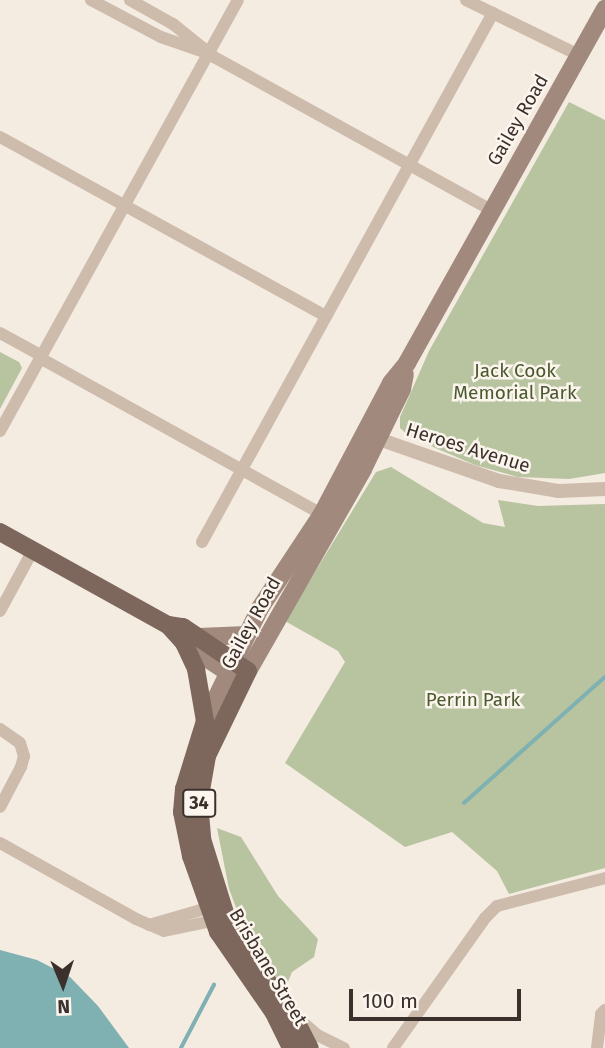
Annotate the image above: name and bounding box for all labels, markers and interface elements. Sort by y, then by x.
street label: Gailey Road [483,70,553,170]
park label: Jack Cook Memorial Park [453,360,577,404]
street label: Heroes Avenue [403,418,533,478]
street label: Gailey Road [216,573,286,673]
park label: Perrin Park [426,689,520,711]
road number: 34 [182,788,216,818]
street label: Brisbane Street [224,904,312,1030]
north arrow [28,950,98,1020]
scale bar [353,974,524,1018]
text: 100 m [362,988,418,1014]
text: N [57,995,70,1018]

